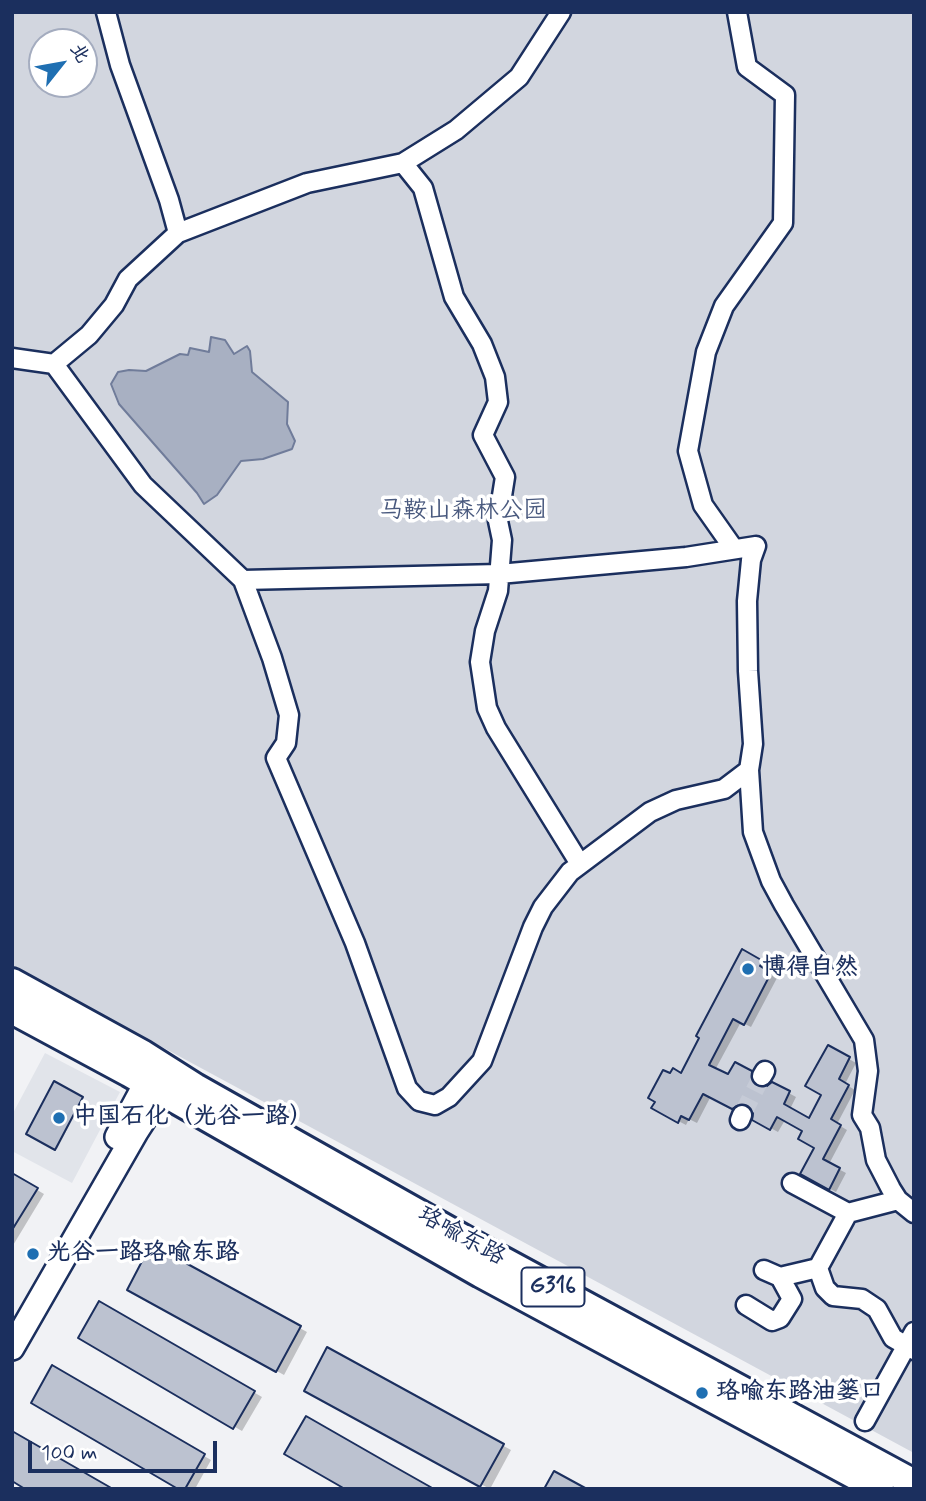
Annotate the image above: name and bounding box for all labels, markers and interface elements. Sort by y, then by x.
north arrow [28,28,98,98]
text: 北 [64,38,95,68]
park label: 马鞍山森林公园 [379,498,547,526]
place label: 博得自然 [762,955,858,983]
marker: 博得自然 [740,961,756,977]
place label: 中国石化（光谷一路） [73,1104,313,1132]
marker: 中国石化（光谷一路） [51,1110,67,1126]
street label: 珞喻东路 [412,1201,510,1273]
place label: 光谷一路珞喻东路 [47,1240,239,1268]
marker: 光谷一路珞喻东路 [25,1246,41,1262]
road number: G316 [522,1268,584,1306]
place label: 珞喻东路油篓口 [716,1379,884,1407]
marker: 珞喻东路油篓口 [694,1385,710,1401]
scale bar [32,1428,220,1472]
text: 100 m [41,1439,97,1467]

